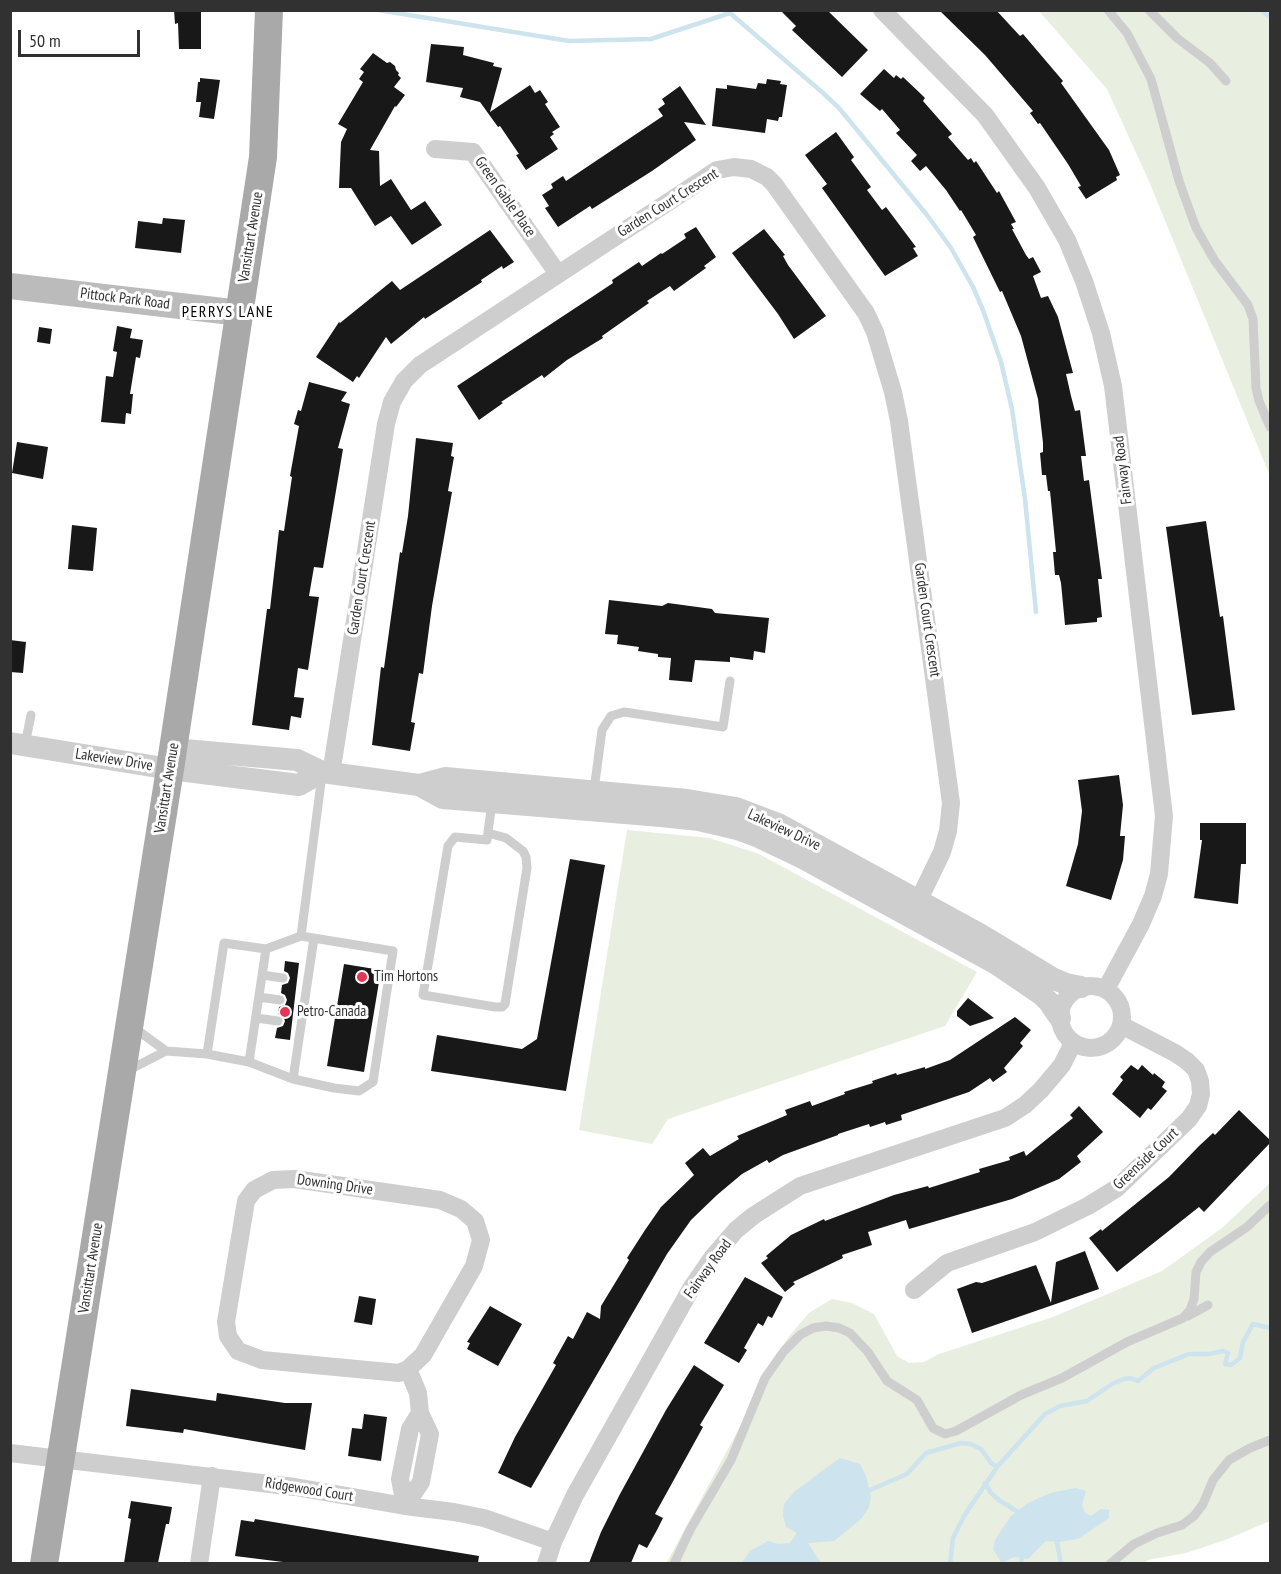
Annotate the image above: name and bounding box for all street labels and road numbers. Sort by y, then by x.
street label: Green Gable Place [471,153,539,241]
street label: Garden Court Crescent [614,165,722,241]
street label: Vansittart Avenue [235,191,267,283]
street label: Pittock Park Road [79,285,171,313]
street label: Fairway Road [1110,435,1136,505]
street label: Garden Court Crescent [344,520,380,636]
street label: Garden Court Crescent [910,562,944,678]
street label: Vansittart Avenue [151,742,183,834]
street label: Lakeview Drive [74,745,154,775]
street label: Lakeview Drive [745,805,823,855]
street label: Greenside Court [1110,1124,1182,1194]
street label: Downing Drive [296,1171,374,1199]
street label: Vansittart Avenue [75,1222,107,1314]
street label: Fairway Road [680,1236,736,1302]
street label: Ridgewood Court [264,1474,354,1506]

